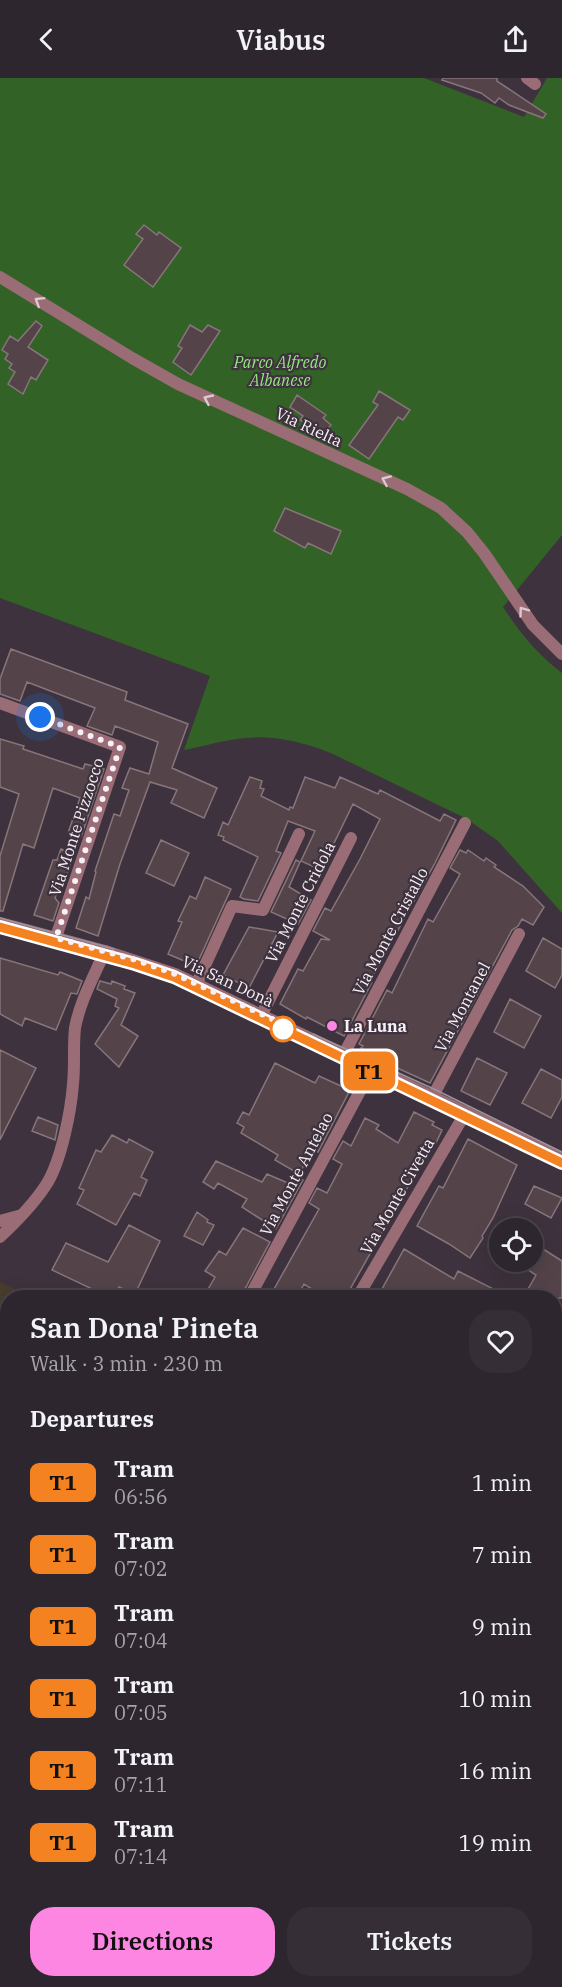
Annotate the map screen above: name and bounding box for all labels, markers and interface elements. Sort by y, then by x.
text: Viabus [236,22,326,57]
icon: back [30,23,63,56]
icon: share [499,23,532,56]
one-way arrow [35,297,45,309]
park label: Parco Alfredo Albanese [233,352,326,390]
one-way arrow [204,394,215,406]
street label: Via Rielta [272,403,346,451]
one-way arrow [381,475,392,487]
one-way arrow [519,607,530,618]
your location [25,702,55,732]
street label: Via Monte Pizzocco [44,755,108,899]
street label: Via Monte Cridola [261,838,339,966]
street label: Via Monte Cristallo [348,864,432,998]
street label: Via San Donà [179,951,277,1011]
street label: Via Montanel [430,958,494,1055]
unlabelled marker [270,1016,296,1042]
place label: La Luna [344,1016,407,1036]
marker: La Luna [325,1019,339,1033]
line badge: T1 [342,1052,396,1090]
text: T1 [355,1057,383,1085]
street label: Via Monte Antelao [255,1109,337,1239]
street label: Via Monte Civetta [356,1134,439,1258]
map controls [489,1218,543,1272]
button: locate [489,1218,543,1272]
text: San Dona' Pineta [30,1309,259,1346]
button: heart [469,1310,532,1373]
text: Walk · 3 min · 230 m [30,1350,223,1377]
text: Departures [30,1404,154,1433]
text: Tram [114,1454,174,1483]
text: T1 [49,1468,77,1496]
text: 1 min [472,1468,532,1497]
text: 06:56 [114,1483,168,1510]
text: Tram [114,1526,174,1555]
text: T1 [49,1540,77,1568]
text: 7 min [472,1540,532,1569]
text: 07:02 [114,1555,168,1582]
text: Tram [114,1598,174,1627]
text: T1 [49,1612,77,1640]
text: 9 min [472,1612,532,1641]
text: 07:04 [114,1627,168,1654]
text: Tram [114,1670,174,1699]
text: T1 [49,1684,77,1712]
text: 10 min [459,1684,532,1713]
text: 07:05 [114,1699,168,1726]
text: Tram [114,1742,174,1771]
text: T1 [49,1756,77,1784]
text: 16 min [459,1756,532,1785]
text: 07:11 [114,1771,168,1798]
text: Tram [114,1814,174,1843]
text: T1 [49,1828,77,1856]
text: 19 min [459,1828,532,1857]
text: 07:14 [114,1843,168,1870]
button: Directions [30,1907,275,1976]
button: Tickets [287,1907,532,1976]

